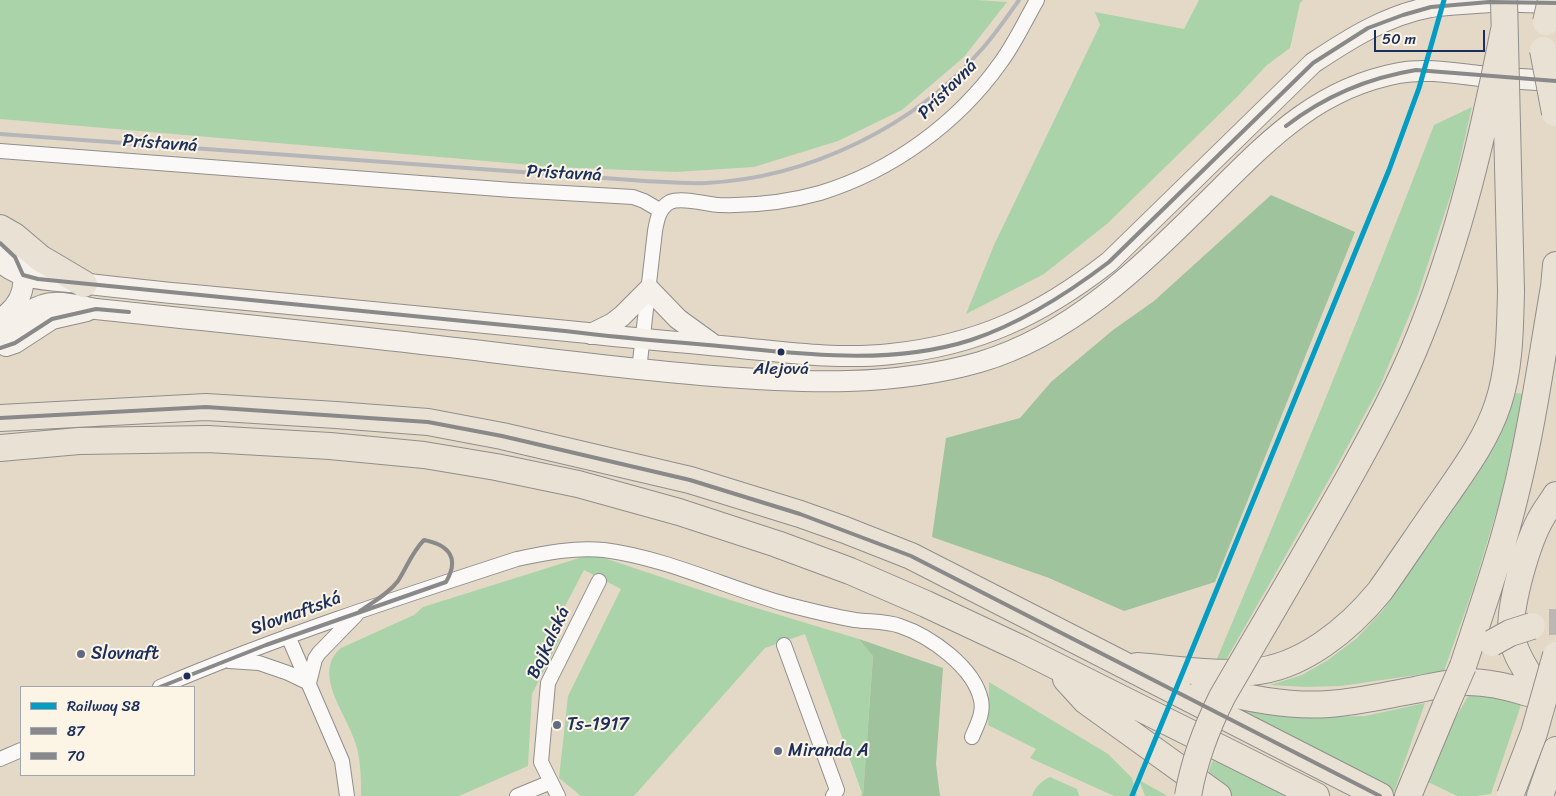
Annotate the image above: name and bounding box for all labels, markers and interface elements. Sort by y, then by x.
scale bar [1376,20,1487,52]
text: 50 m [1382,26,1416,52]
street label: Prístavná [914,56,982,124]
street label: Prístavná [122,131,198,157]
street label: Prístavná [526,161,602,187]
marker: Alejová [776,347,786,357]
place label: Alejová [753,360,809,380]
street label: Slovnaftská [248,588,344,640]
street label: Bajkalská [523,604,575,682]
place label: Slovnaft [91,643,159,665]
marker: Slovnaft [75,648,87,660]
unlabelled marker [182,671,192,681]
legend [20,686,195,776]
text: Railway S8 [67,693,140,719]
place label: Ts-1917 [567,714,629,736]
text: 87 [67,718,85,744]
marker: Ts-1917 [551,719,563,731]
place label: Miranda A [788,740,869,762]
text: 70 [67,743,85,769]
marker: Miranda A [772,745,784,757]

